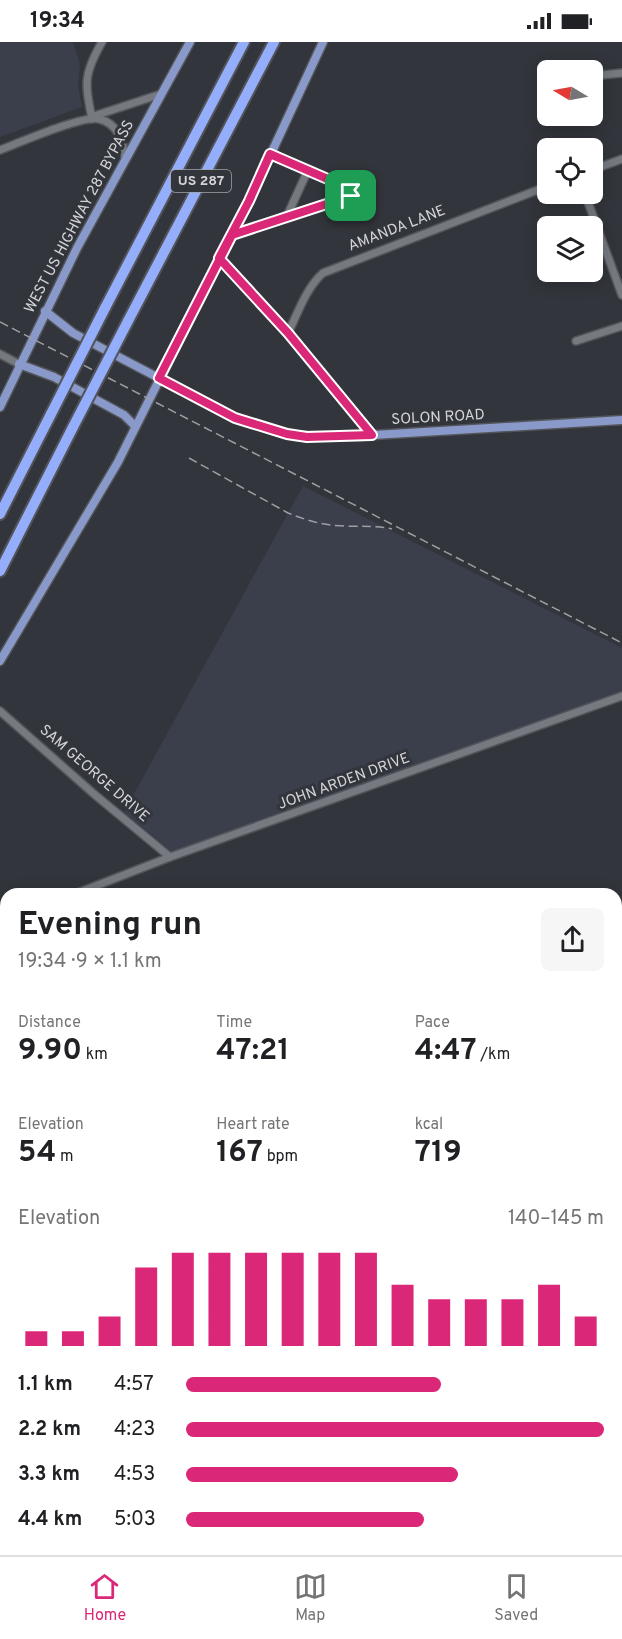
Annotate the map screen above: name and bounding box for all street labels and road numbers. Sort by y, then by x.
street label: WEST US HIGHWAY 287 BYPASS [21,117,139,317]
road number: US 287 [171,170,231,192]
street label: AMANDA LANE [346,202,448,256]
street label: SOLON ROAD [391,406,485,430]
street label: SAM GEORGE DRIVE [35,721,153,827]
street label: JOHN ARDEN DRIVE [275,749,413,815]

